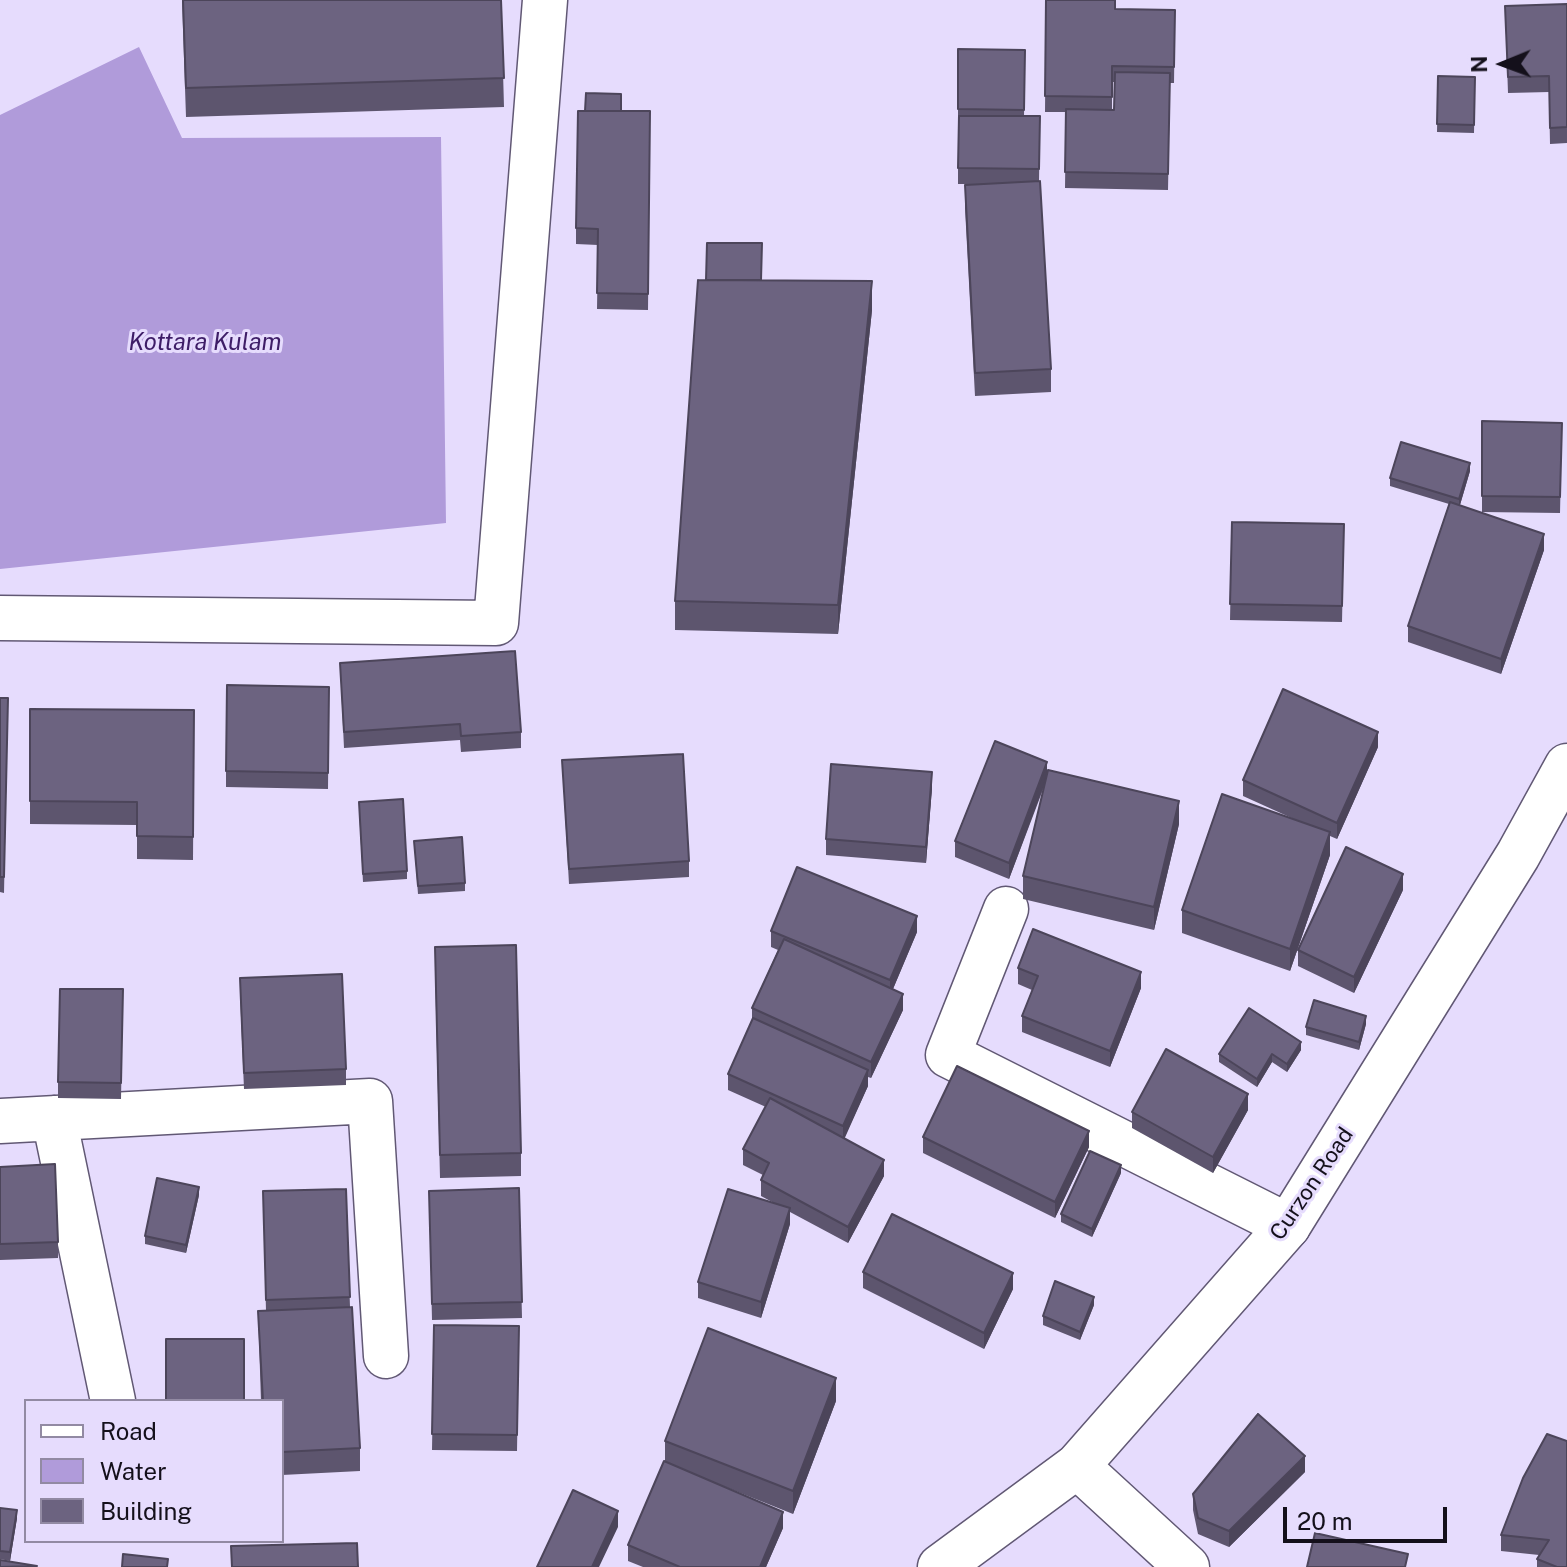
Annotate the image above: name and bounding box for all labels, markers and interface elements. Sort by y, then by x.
north arrow [1463,24,1543,104]
text: N [1466,56,1492,73]
water label: Kottara Kulam [129,329,281,357]
street label: Curzon Road [1265,1123,1359,1245]
legend [24,1399,284,1543]
text: Road [100,1417,157,1445]
text: Water [100,1457,167,1485]
scale bar [1287,1491,1451,1541]
text: Building [100,1497,192,1525]
text: 20 m [1297,1507,1353,1535]

